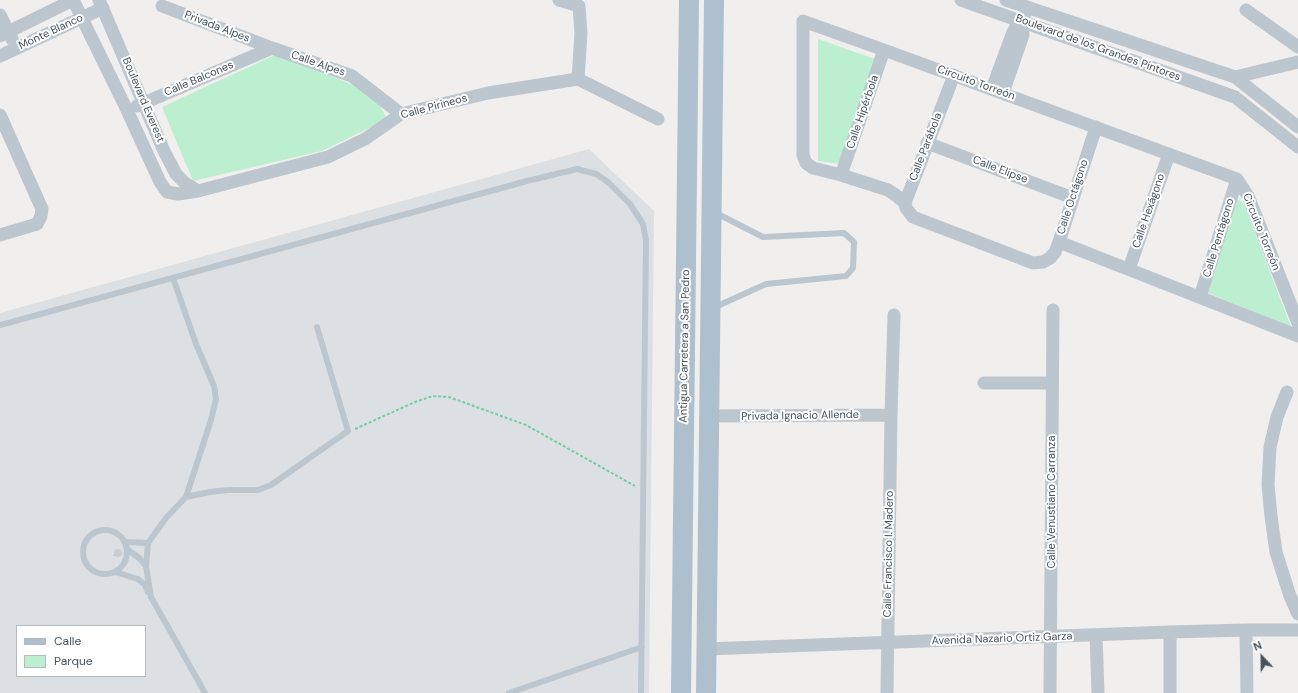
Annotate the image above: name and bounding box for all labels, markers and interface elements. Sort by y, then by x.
street label: Privada Alpes [183,9,251,45]
street label: Monte Blanco [17,11,85,53]
street label: Boulevard de los Grandes Pintores [1014,12,1182,84]
street label: Calle Alpes [289,49,347,79]
street label: Boulevard Everest [119,56,167,144]
street label: Calle Balcones [162,58,236,100]
street label: Circuito Torreón [935,63,1017,103]
street label: Calle Hipérbola [844,73,882,151]
street label: Calle Pirineos [399,92,469,122]
street label: Calle Parábola [907,111,945,183]
street label: Calle Elipse [971,153,1029,187]
street label: Calle Octágono [1055,158,1091,236]
street label: Calle Hexágono [1130,172,1168,250]
street label: Circuito Torreón [1240,192,1282,272]
street label: Calle Pentágono [1201,197,1237,279]
street label: Antigua Carretera a San Pedro [677,269,693,423]
street label: Privada Ignacio Allende [741,408,859,424]
street label: Calle Venustiano Carranza [1045,436,1059,568]
street label: Calle Francisco I. Madero [881,490,897,618]
legend [16,625,146,677]
street label: Avenida Nazario Ortiz Garza [931,630,1073,648]
text: Calle [54,633,81,649]
north arrow [1242,637,1282,677]
text: N [1251,638,1264,654]
text: Parque [54,653,93,669]

